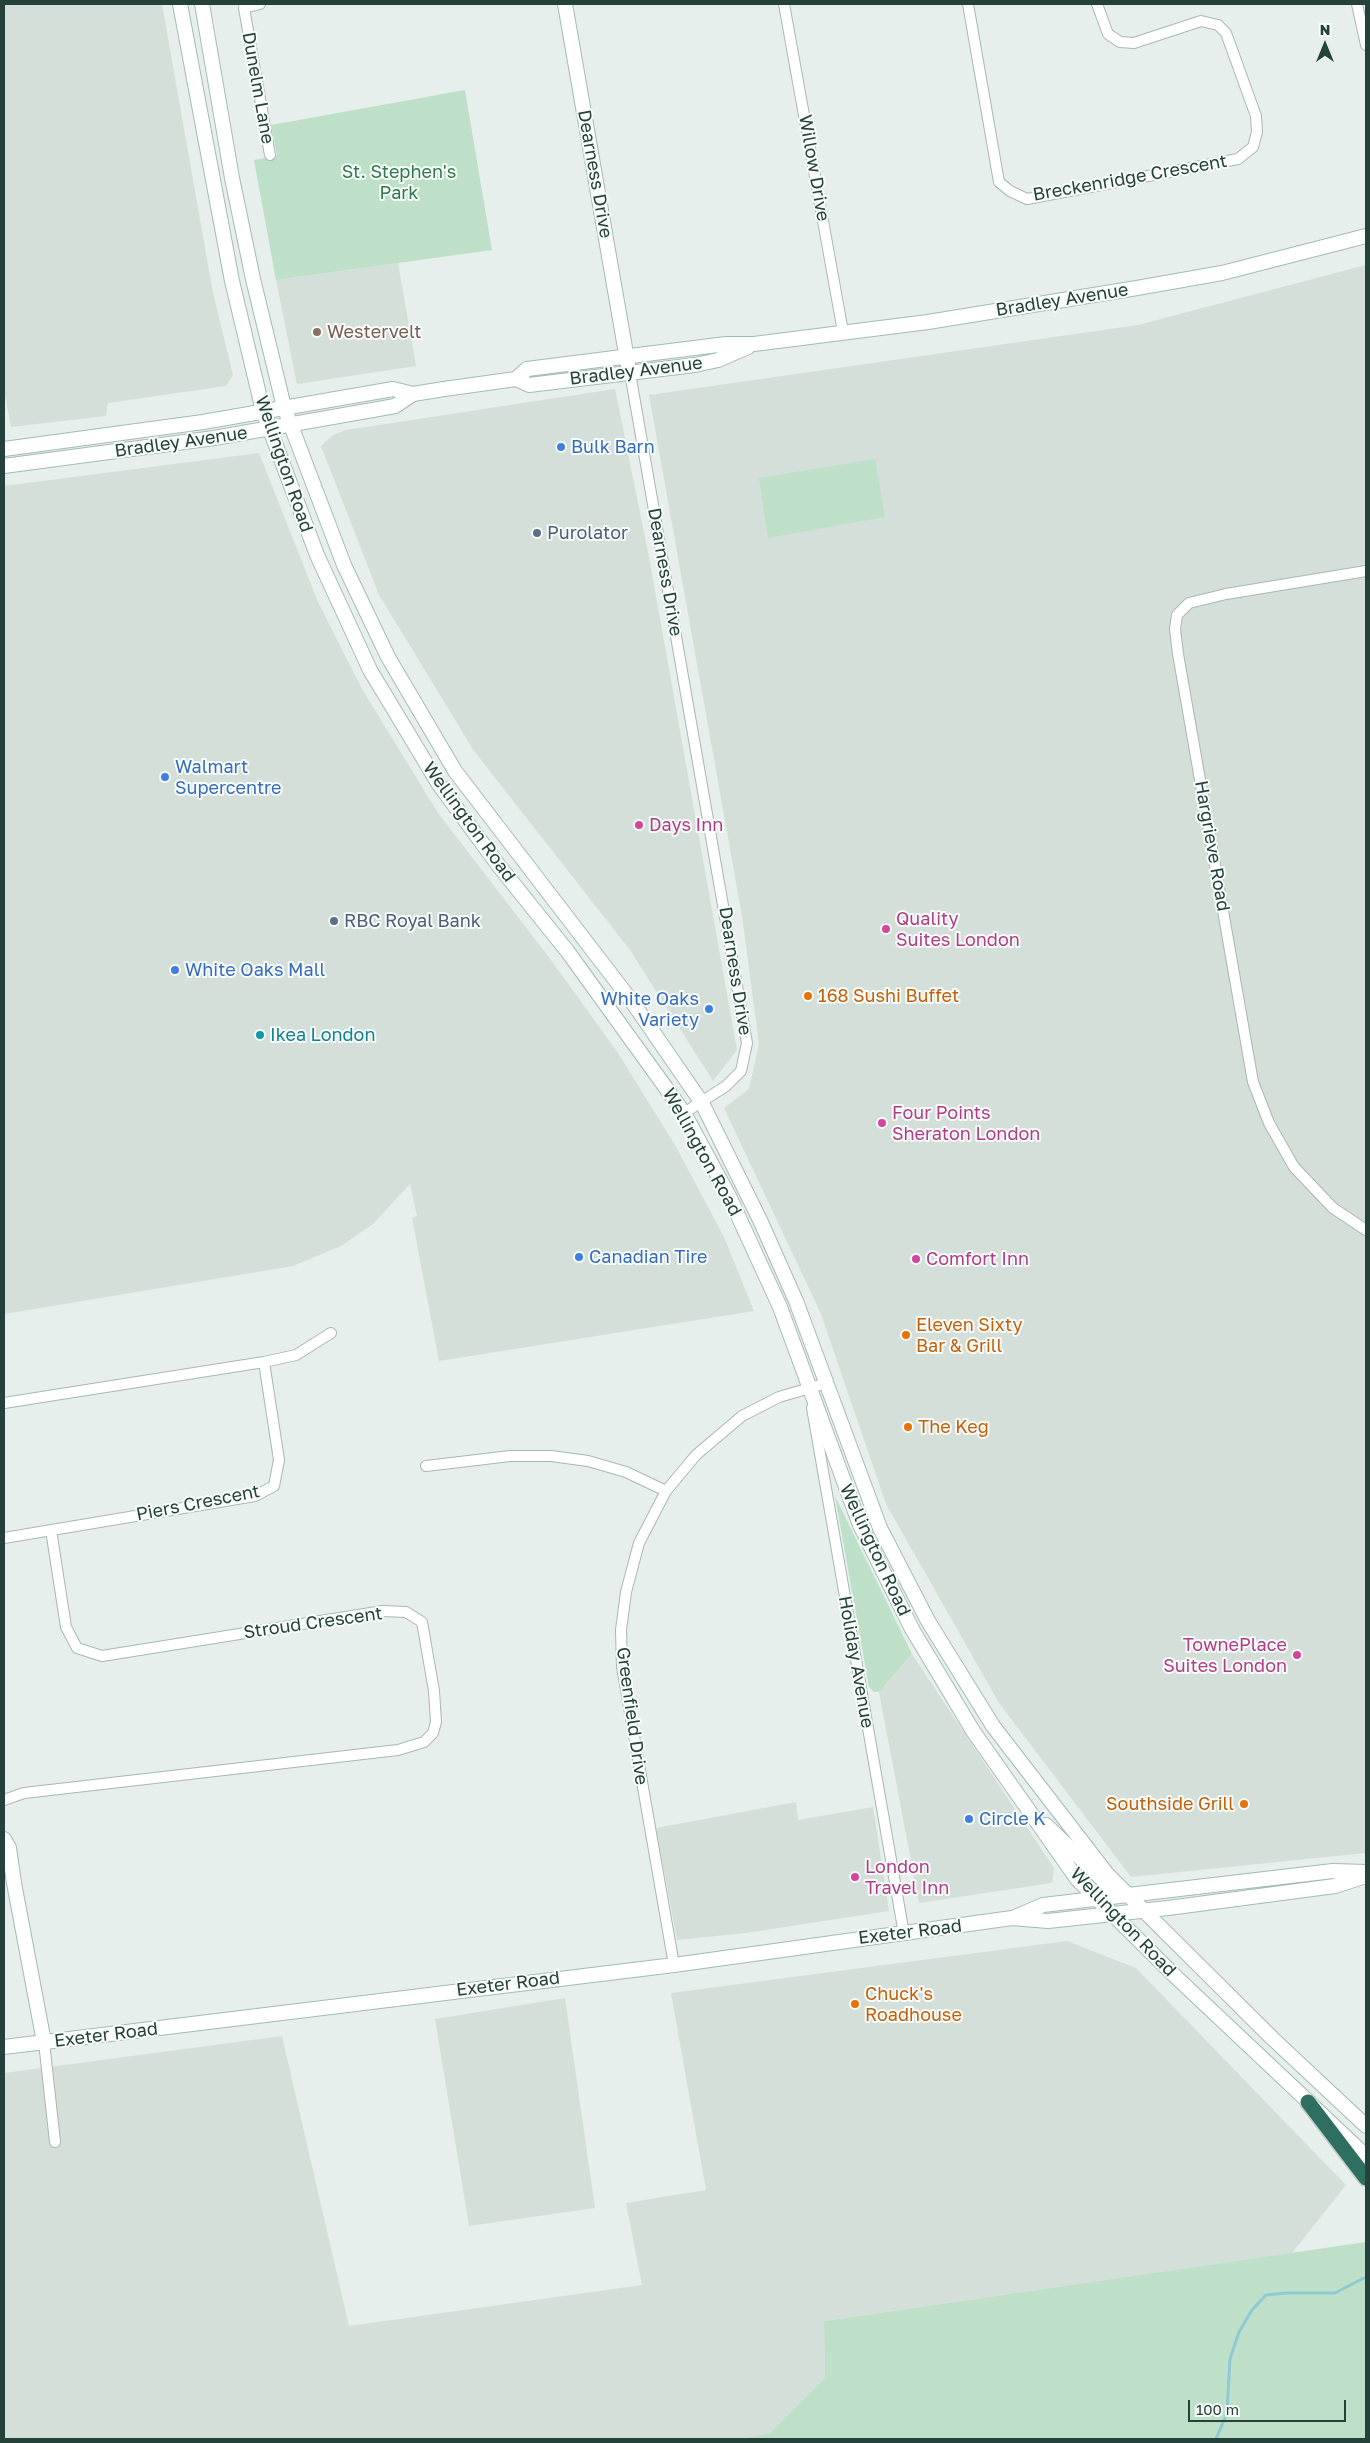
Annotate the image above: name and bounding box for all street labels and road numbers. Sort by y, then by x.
street label: Dunelm Lane [238,30,278,146]
street label: Dearness Drive [573,108,617,240]
street label: Willow Drive [794,113,834,223]
street label: Breckenridge Crescent [1031,150,1229,206]
street label: Bradley Avenue [994,279,1130,321]
street label: Bradley Avenue [568,352,704,390]
street label: Wellington Road [250,393,318,535]
street label: Bradley Avenue [113,422,249,462]
street label: Dearness Drive [643,506,687,638]
street label: Wellington Road [418,758,520,886]
street label: Hargrieve Road [1190,779,1234,913]
street label: Dearness Drive [714,905,756,1037]
street label: Wellington Road [658,1084,746,1220]
street label: Piers Crescent [134,1480,262,1526]
street label: Wellington Road [835,1481,915,1619]
street label: Holiday Avenue [834,1594,878,1730]
street label: Stroud Crescent [242,1603,384,1643]
street label: Greenfield Drive [612,1646,652,1786]
street label: Wellington Road [1066,1863,1180,1981]
street label: Exeter Road [857,1915,963,1949]
street label: Exeter Road [455,1967,561,2001]
street label: Exeter Road [53,2018,159,2052]

